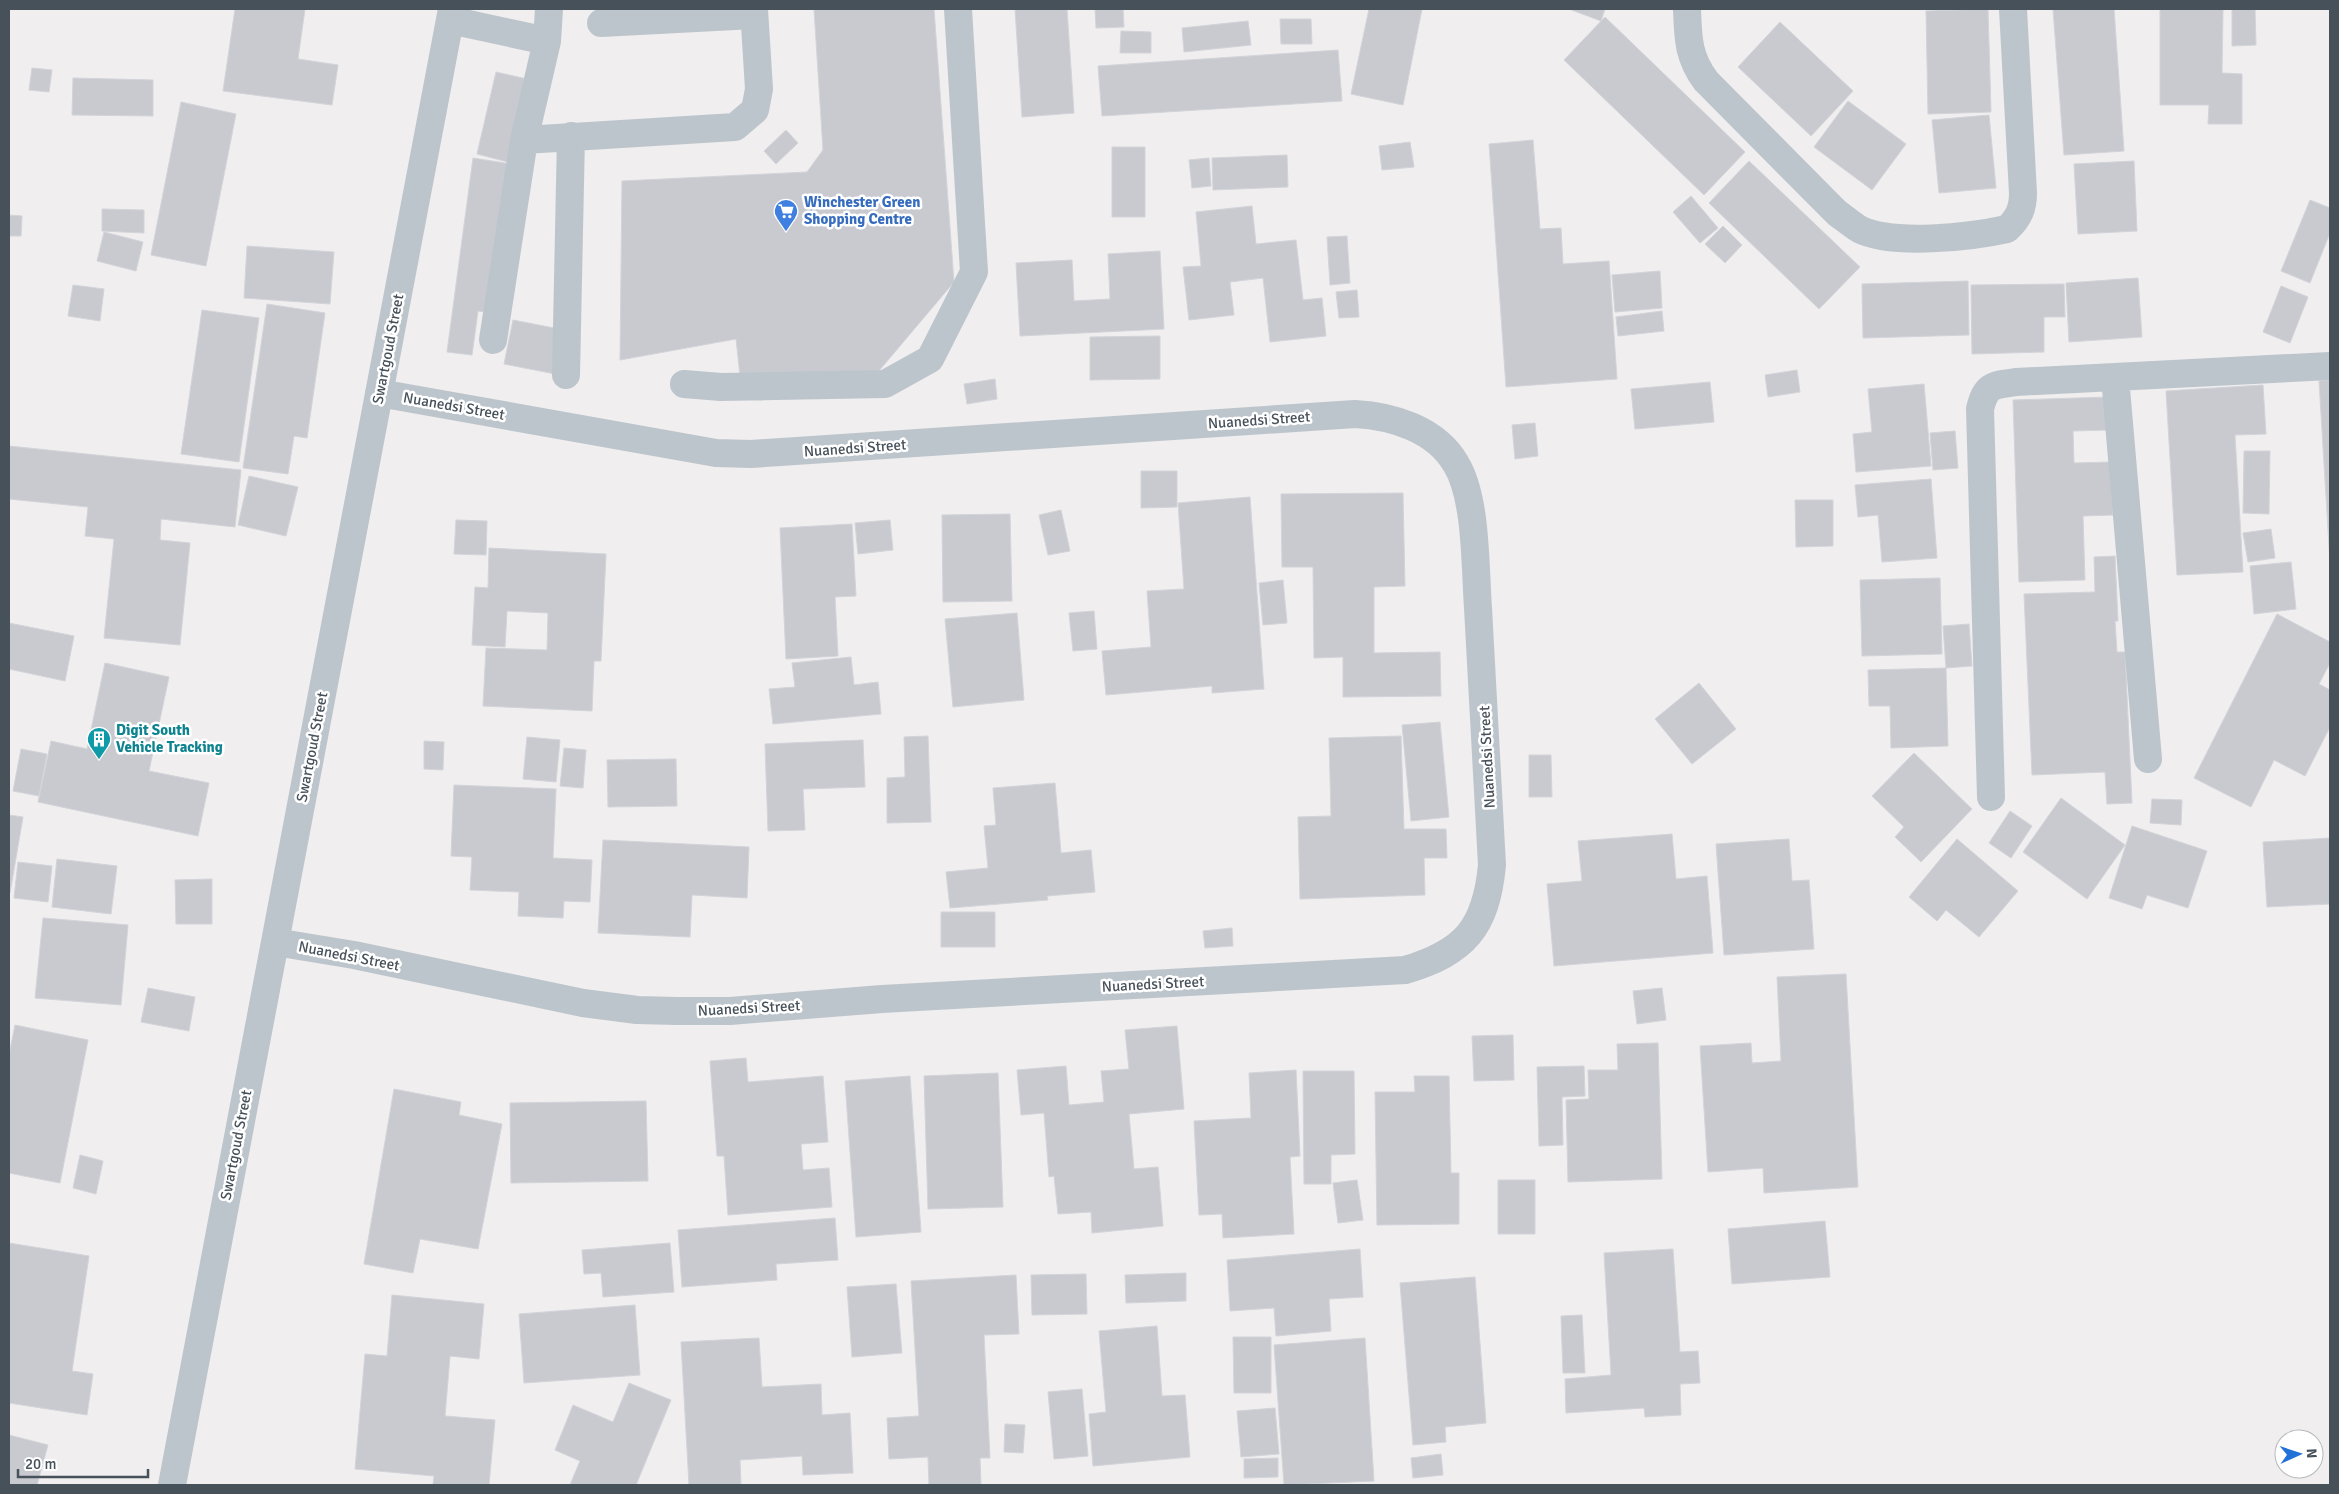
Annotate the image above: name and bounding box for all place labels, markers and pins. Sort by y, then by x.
place label: Winchester Green Shopping Centre [804,193,920,228]
supermarket icon: Winchester Green Shopping Centre [773,198,799,232]
place label: Digit South Vehicle Tracking [116,721,223,756]
building icon: Digit South Vehicle Tracking [86,726,112,760]

